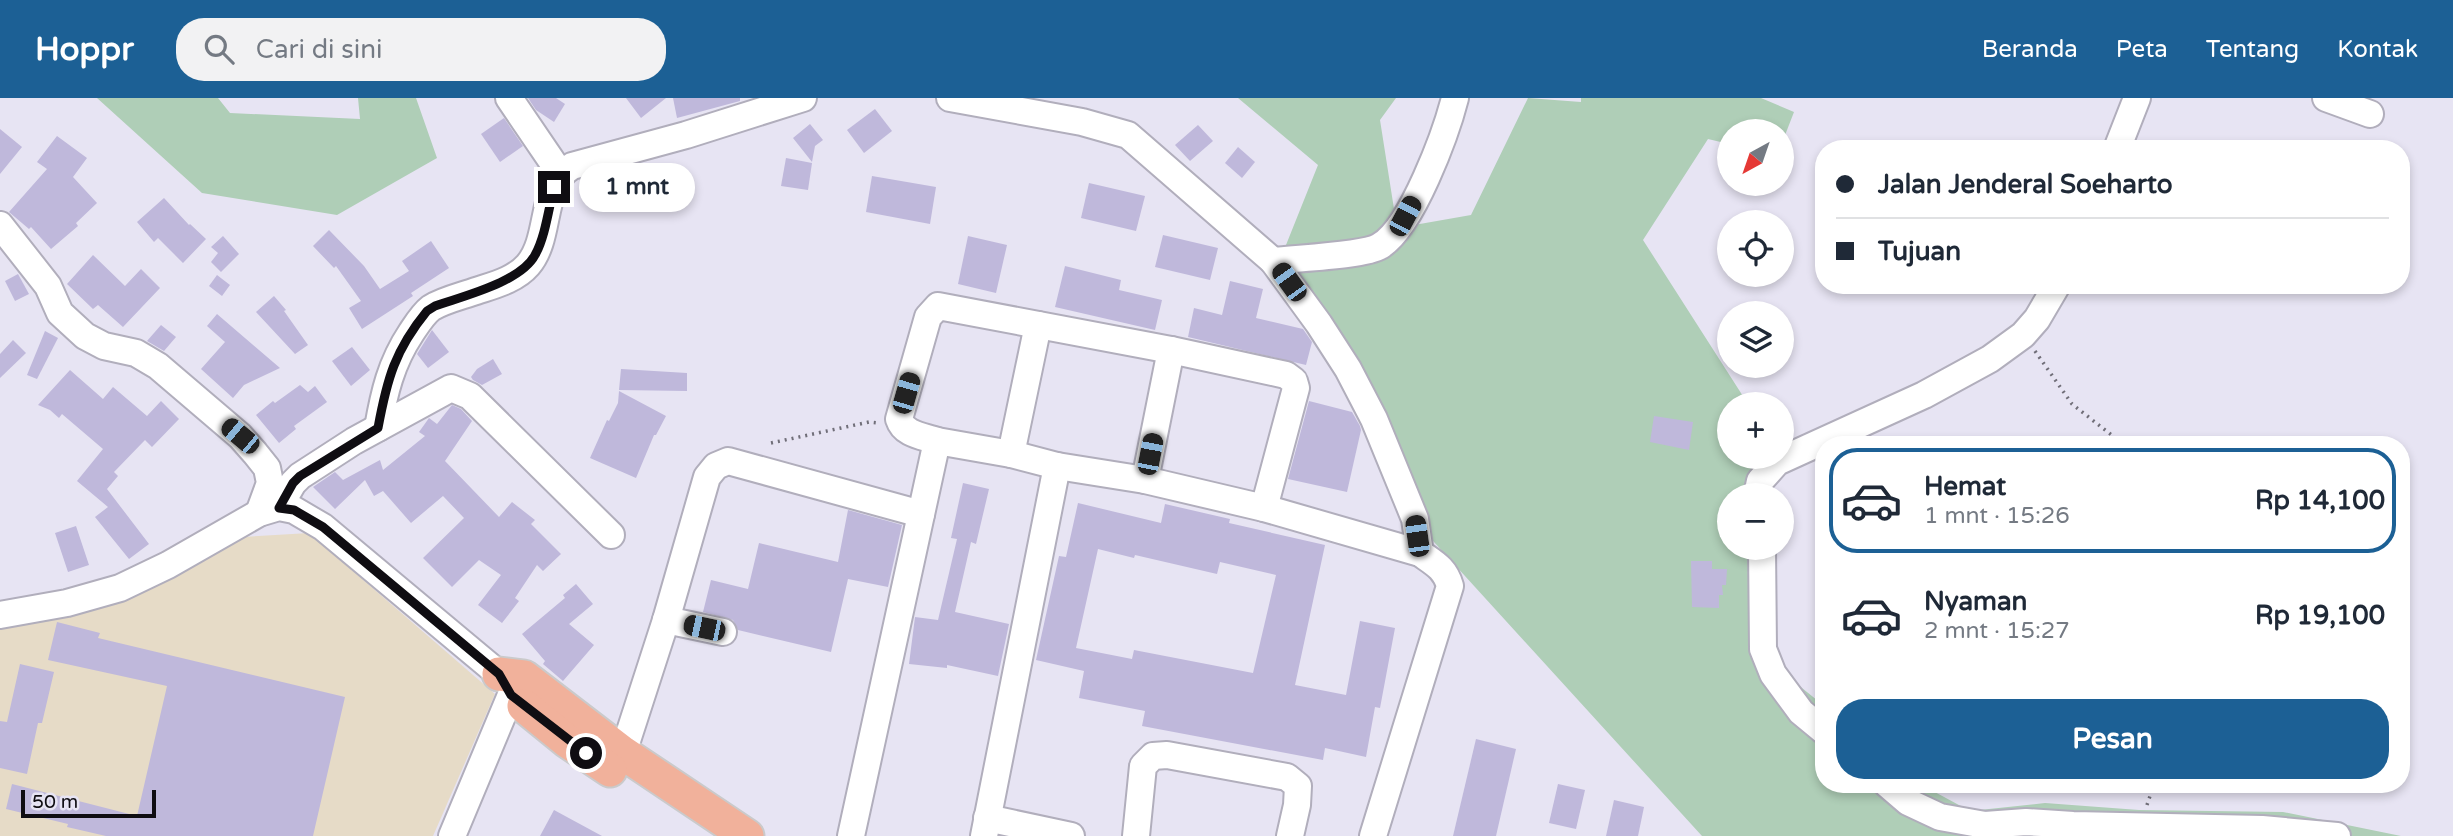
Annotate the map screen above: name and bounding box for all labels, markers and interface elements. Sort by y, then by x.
search box [176,18,666,81]
text: Hoppr [35,30,134,69]
icon: search [200,30,238,68]
text: Cari di sini [256,34,383,65]
text: Beranda [1982,35,2078,64]
text: Peta [2116,35,2168,64]
text: Tentang [2206,35,2299,64]
text: Kontak [2337,35,2418,64]
north arrow [1717,119,1794,196]
map controls [1717,119,1794,560]
callout: 1 mnt [578,162,694,212]
text: Jalan Jenderal Soeharto [1878,169,2173,200]
route end [538,171,570,203]
text: 1 mnt [605,173,669,201]
car [1386,193,1425,239]
button: locate [1717,210,1794,287]
text: Tujuan [1878,236,1961,267]
car [1269,259,1310,305]
button: layers [1717,301,1794,378]
car [891,370,922,416]
button: + [1717,392,1794,469]
car [218,414,263,458]
car [1136,431,1165,477]
icon: car [1840,469,1903,532]
text: Hemat [1924,471,2006,502]
button: − [1717,483,1794,560]
text: Rp 14,100 [2255,485,2385,516]
text: 1 mnt · 15:26 [1924,502,2070,530]
car [1404,514,1431,558]
icon: car [1840,584,1903,647]
text: Nyaman [1924,586,2027,617]
text: Rp 19,100 [2255,600,2385,631]
car [682,613,727,643]
text: 2 mnt · 15:27 [1924,617,2070,645]
button: Pesan [1836,699,2389,779]
route start [570,737,602,769]
scale bar [21,787,156,819]
text: 50 m [32,791,78,813]

